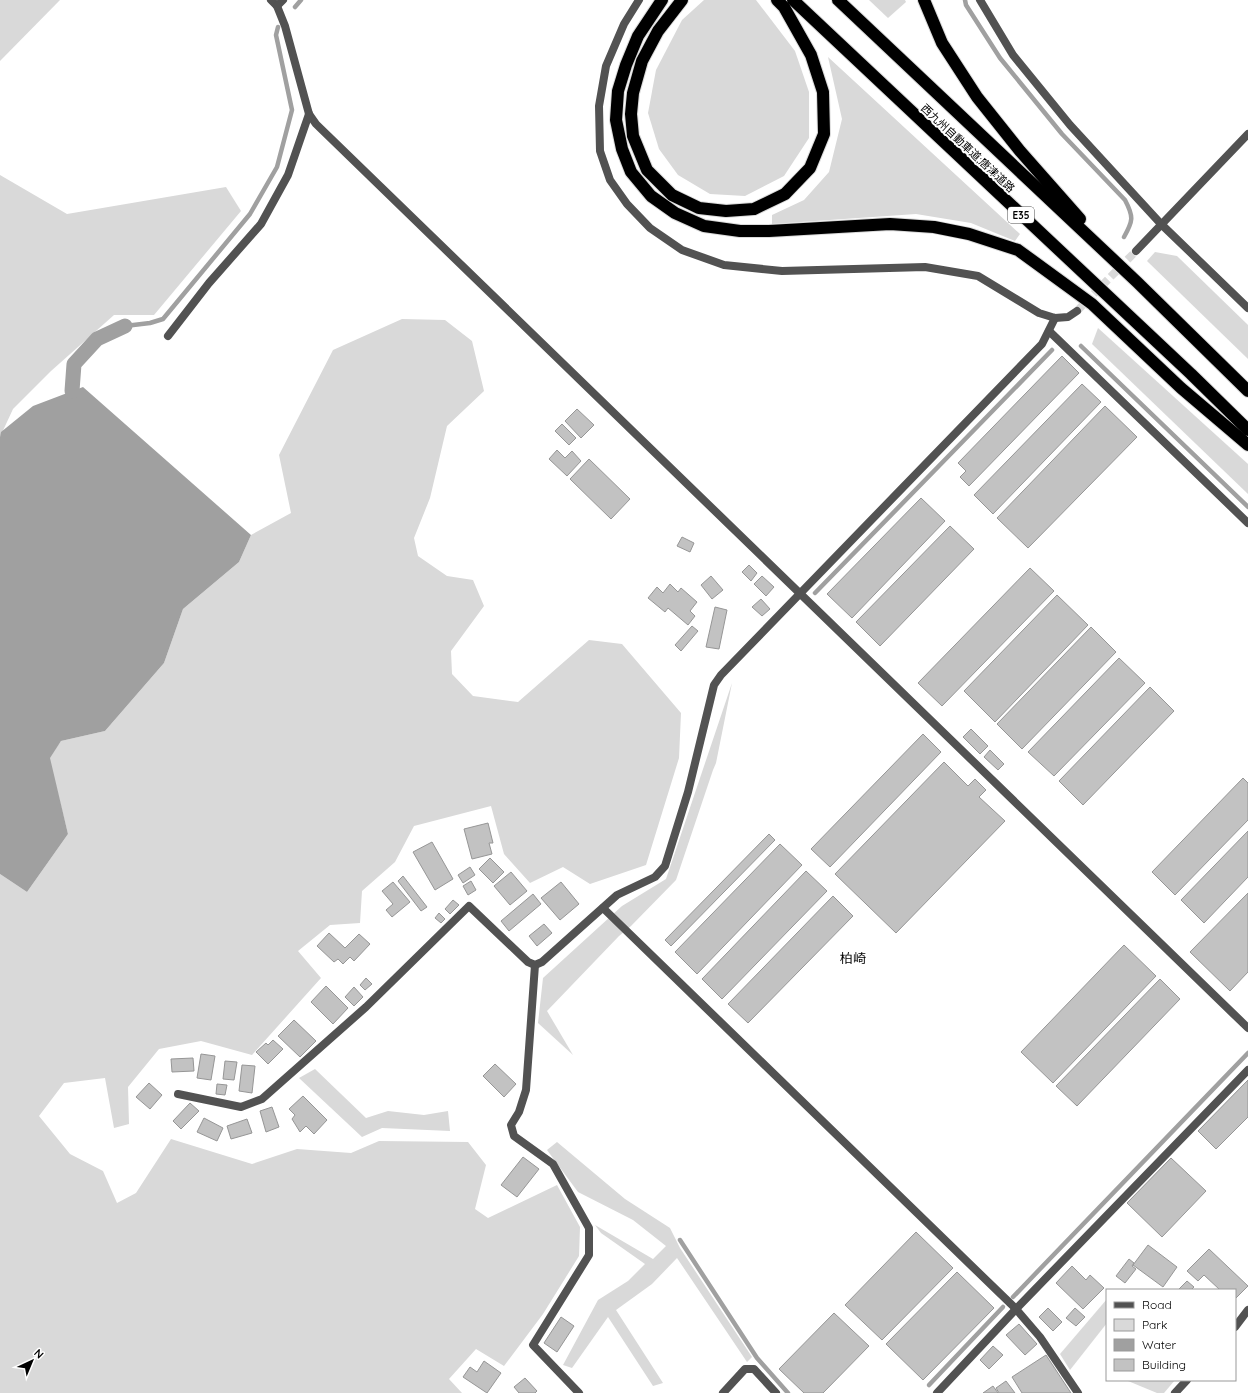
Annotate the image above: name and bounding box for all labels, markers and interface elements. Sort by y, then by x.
street label: 西九州自動車道;唐津道路 [918,101,1018,195]
road number: E35 [1008,207,1034,223]
district label: 柏崎 [840,950,866,966]
legend [1106,1289,1236,1381]
text: Road [1142,1297,1172,1312]
text: Park [1142,1317,1167,1332]
text: Water [1142,1337,1177,1352]
north arrow [12,1341,52,1381]
text: N [31,1346,47,1362]
text: Building [1142,1357,1186,1372]

